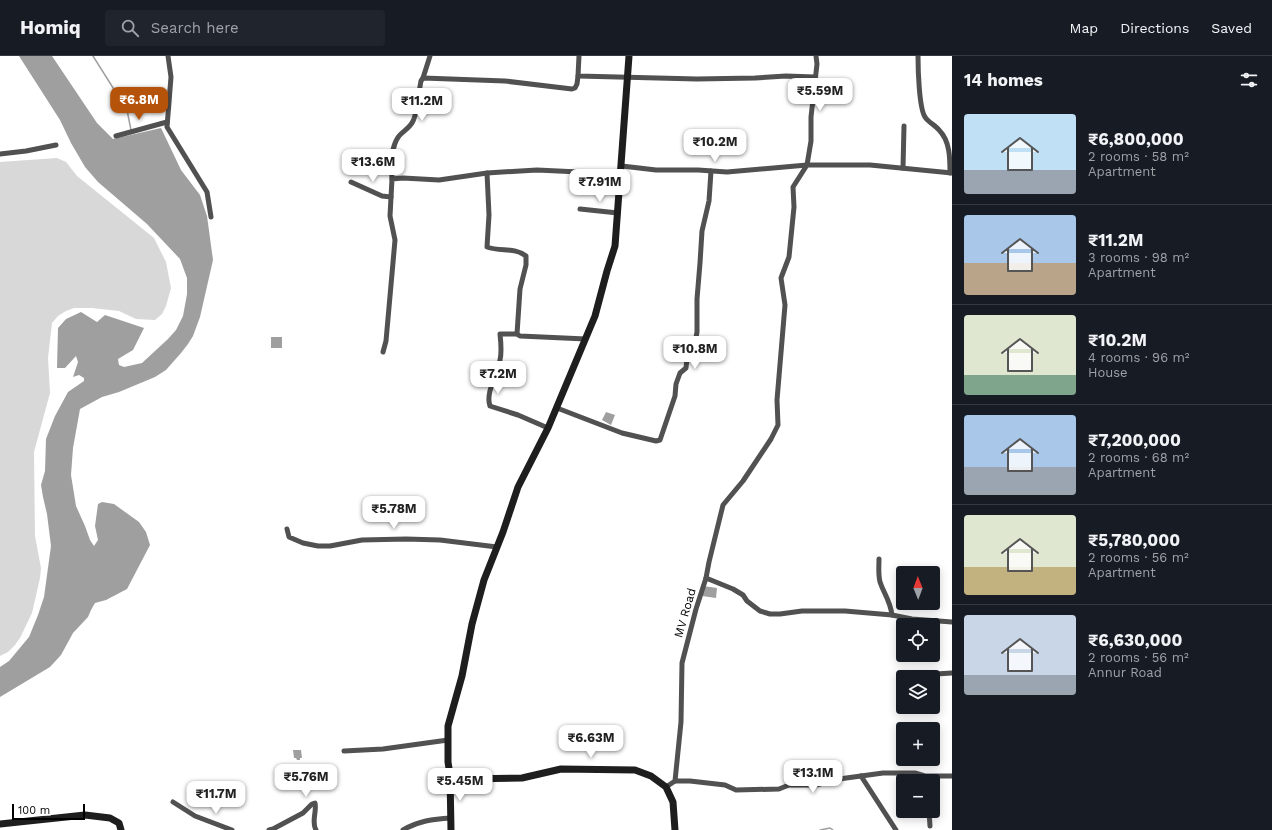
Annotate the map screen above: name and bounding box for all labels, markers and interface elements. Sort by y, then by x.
search box [105,10,385,46]
text: Homiq [20,16,81,39]
icon: search [119,17,141,39]
text: Search here [151,19,239,37]
text: Map [1070,20,1098,36]
text: Directions [1120,20,1189,36]
text: Saved [1211,20,1252,36]
icon: filters [1238,69,1260,91]
text: 14 homes [964,70,1043,90]
pin: ₹5.59M [787,78,853,112]
text: ₹5.59M [797,83,843,98]
pin: ₹6.8M [111,87,167,121]
pin: ₹11.2M [389,88,455,122]
text: ₹6.8M [119,92,159,107]
text: ₹11.2M [401,93,443,108]
pin: ₹10.2M [682,129,748,163]
text: ₹6,800,000 [1088,129,1184,149]
icon: home [996,130,1044,178]
text: ₹10.2M [692,134,738,149]
pin: ₹13.6M [340,149,406,183]
text: 2 rooms · 58 m² [1088,149,1189,164]
text: ₹13.6M [351,154,395,169]
text: Apartment [1088,164,1156,179]
pin: ₹7.91M [567,169,633,203]
text: ₹7.91M [578,174,622,189]
text: ₹11.2M [1088,230,1143,250]
icon: home [996,231,1044,279]
text: 3 rooms · 98 m² [1088,250,1189,265]
text: Apartment [1088,265,1156,280]
text: ₹10.2M [1088,330,1147,350]
icon: home [996,331,1044,379]
pin: ₹10.8M [662,336,728,370]
text: ₹10.8M [672,341,718,356]
text: 4 rooms · 96 m² [1088,350,1190,365]
pin: ₹7.2M [470,361,526,395]
text: House [1088,365,1128,380]
text: ₹7.2M [479,366,517,381]
text: ₹7,200,000 [1088,430,1181,450]
icon: home [996,431,1044,479]
text: 2 rooms · 68 m² [1088,450,1189,465]
text: Apartment [1088,465,1156,480]
pin: ₹5.78M [361,496,427,530]
text: ₹5.78M [371,501,417,516]
text: ₹5,780,000 [1088,530,1180,550]
icon: home [996,531,1044,579]
text: 2 rooms · 56 m² [1088,550,1189,565]
text: Apartment [1088,565,1156,580]
north arrow [896,566,940,610]
map controls [896,566,940,818]
street label: MV Road [671,587,699,639]
button: locate [896,618,940,662]
text: ₹6,630,000 [1088,630,1182,650]
icon: home [996,631,1044,679]
text: 2 rooms · 56 m² [1088,650,1189,665]
text: Annur Road [1088,665,1162,680]
button: layers [896,670,940,714]
button: + [896,722,940,766]
pin: ₹6.63M [558,725,624,759]
text: ₹6.63M [567,730,615,745]
pin: ₹13.1M [780,760,846,794]
pin: ₹5.76M [273,764,339,798]
text: ₹13.1M [792,765,834,780]
pin: ₹5.45M [427,768,493,802]
text: ₹5.76M [283,769,329,784]
text: ₹5.45M [437,773,483,788]
button: − [896,774,940,818]
pin: ₹11.7M [183,781,249,815]
text: ₹11.7M [195,786,237,801]
scale bar [12,802,85,821]
text: 100 m [18,804,50,817]

